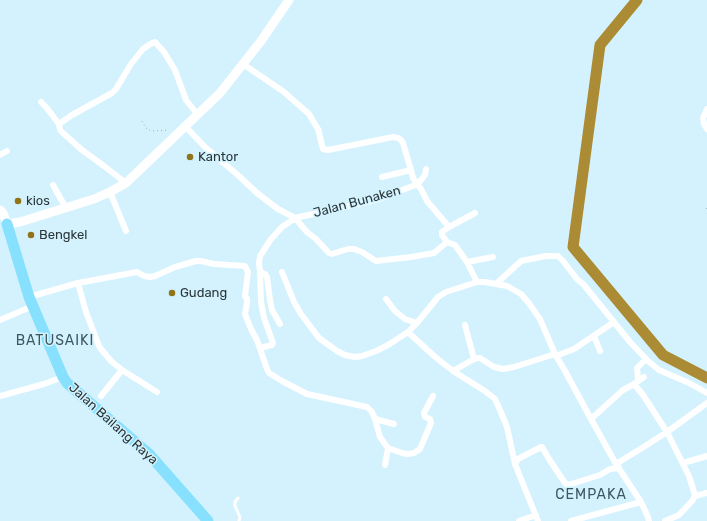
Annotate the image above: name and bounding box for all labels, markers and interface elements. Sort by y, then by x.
place label: Kantor [198,149,238,165]
marker: Kantor [185,152,195,162]
street label: Jalan Bunaken [312,183,402,221]
place label: kios [26,193,50,209]
marker: kios [13,196,23,206]
place label: Bengkel [39,227,87,243]
marker: Bengkel [26,230,36,240]
place label: Gudang [180,285,227,301]
marker: Gudang [167,288,177,298]
district label: BATUSAIKI [16,333,94,349]
street label: Jalan Bailang Raya [65,380,161,468]
district label: CEMPAKA [555,487,627,503]

